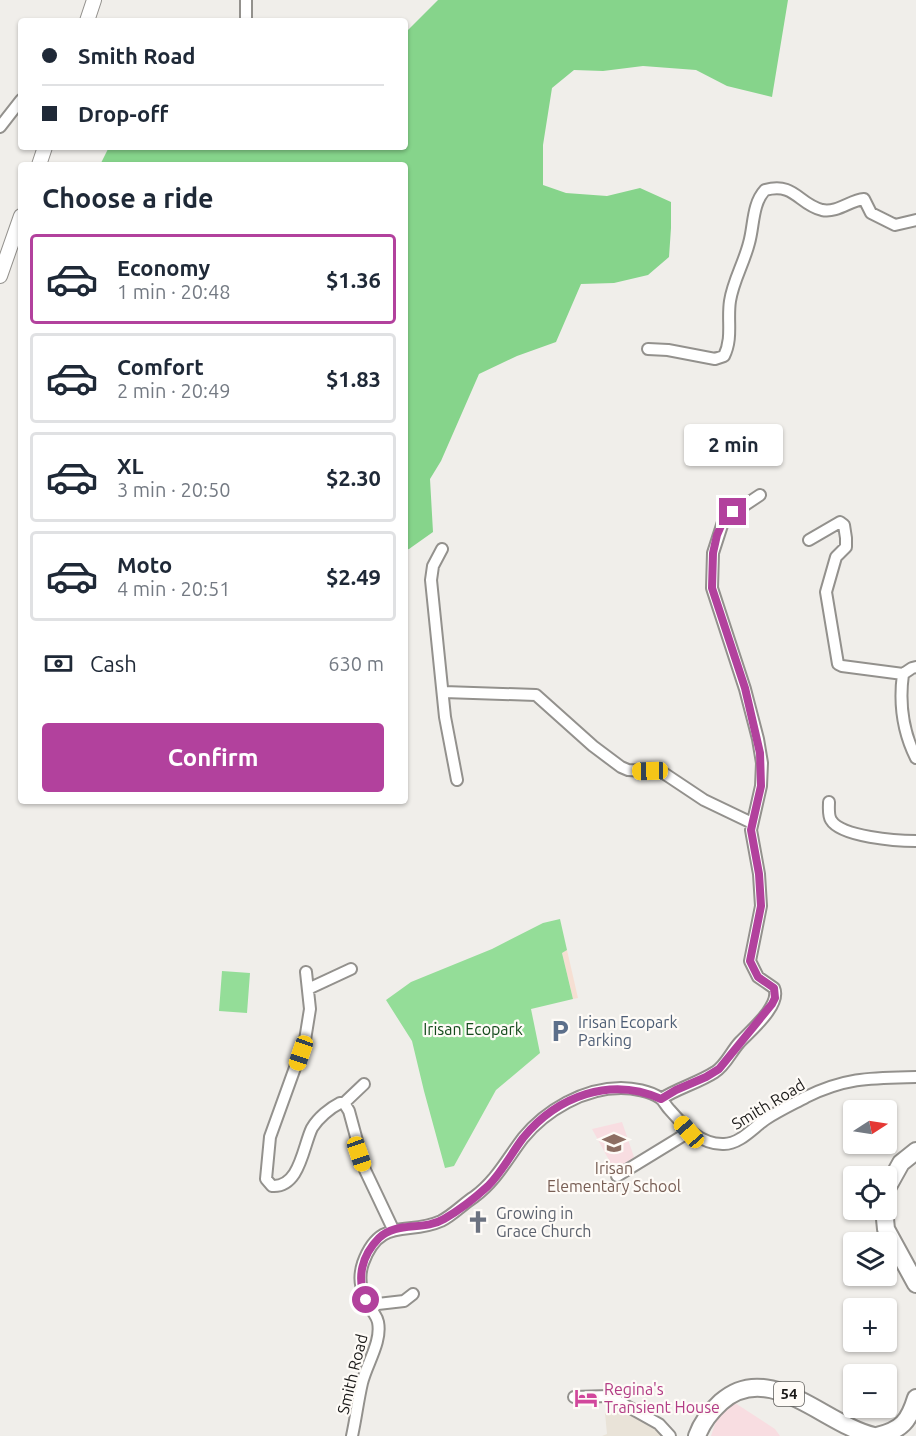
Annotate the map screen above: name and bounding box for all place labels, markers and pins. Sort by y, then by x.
place label: Irisan Ecopark Parking [578,1013,677,1049]
parking icon: Irisan Ecopark Parking [547,1018,573,1044]
school or university icon: Irisan Elementary School [601,1130,627,1156]
place label: Irisan Elementary School [547,1159,681,1195]
place label: Growing in Grace Church [496,1204,591,1240]
church icon: Growing in Grace Church [465,1209,491,1235]
place label: Regina's Transient House [604,1380,720,1416]
hotel icon: Regina's Transient House [573,1385,599,1411]

